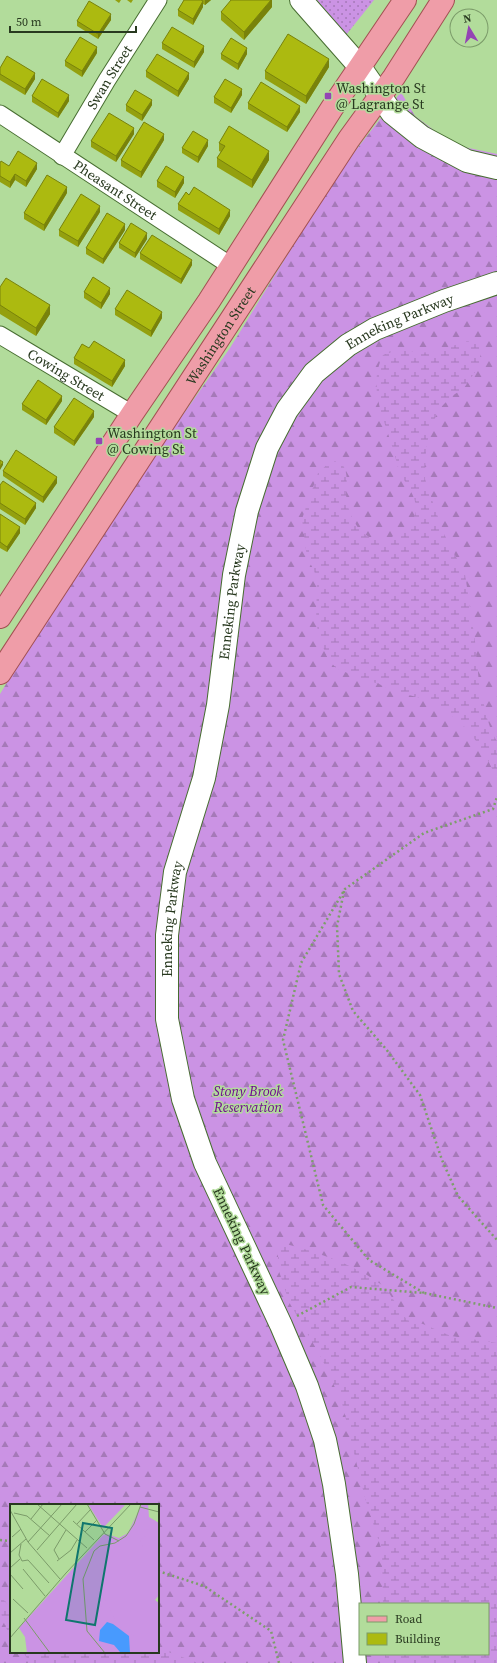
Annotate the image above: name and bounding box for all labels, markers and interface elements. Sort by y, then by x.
scale bar [10,8,136,34]
north arrow [449,8,489,48]
text: N [462,11,473,27]
text: 50 m [16,14,42,30]
street label: Swan Street [82,41,137,113]
place label: Washington St @ Lagrange St [336,78,426,114]
marker: Washington St @ Lagrange St [323,91,333,101]
street label: Pheasant Street [70,155,161,225]
street label: Washington Street [181,282,260,389]
street label: Enneking Parkway [342,288,457,354]
street label: Cowing Street [24,344,109,406]
place label: Washington St @ Cowing St [107,423,197,459]
marker: Washington St @ Cowing St [94,436,104,446]
street label: Enneking Parkway [214,541,250,661]
street label: Enneking Parkway [157,858,188,977]
park label: Stony Brook Reservation [213,1081,283,1117]
street label: Enneking Parkway [208,1184,276,1299]
inset map [10,1504,159,1653]
legend [359,1603,489,1655]
text: Road [395,1611,422,1627]
text: Building [395,1631,440,1647]

